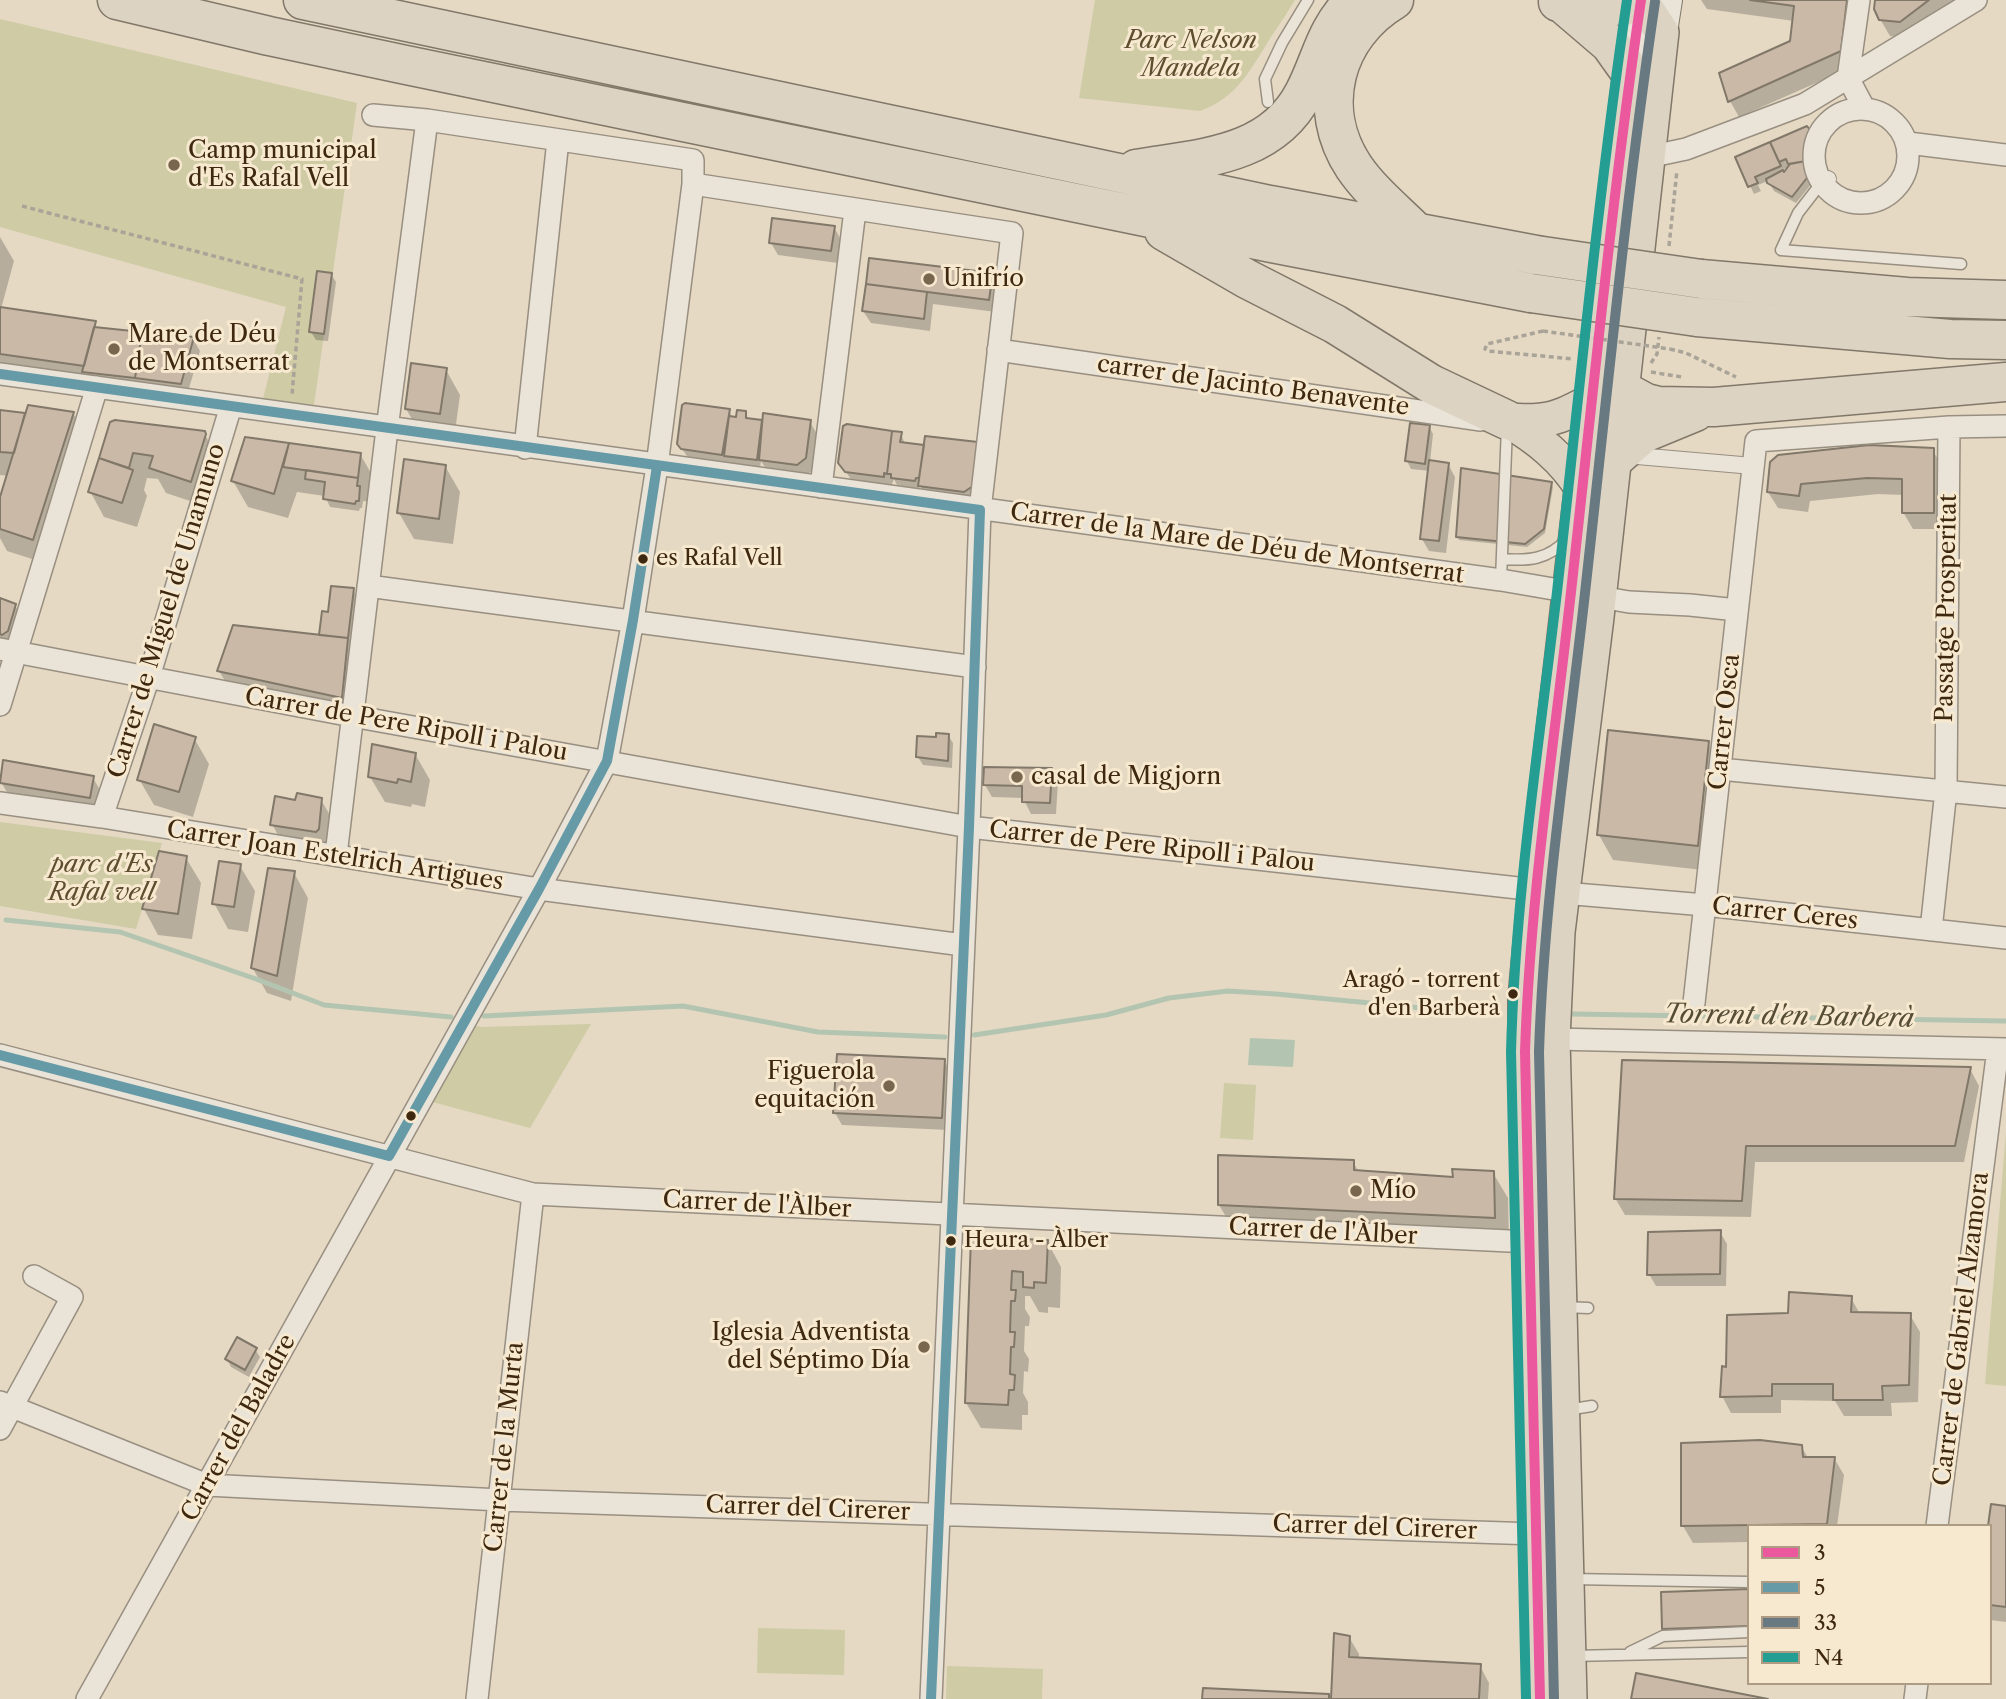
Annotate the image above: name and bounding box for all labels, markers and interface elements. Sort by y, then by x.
park label: Parc Nelson Mandela [1125,27,1257,83]
place label: Camp municipal d'Es Rafal Vell [188,137,377,193]
marker: Camp municipal d'Es Rafal Vell [166,157,182,173]
place label: Unifrío [943,265,1024,293]
marker: Unifrío [921,271,937,287]
place label: Mare de Déu de Montserrat [128,321,289,377]
marker: Mare de Déu de Montserrat [106,341,122,357]
street label: carrer de Jacinto Benavente [1095,350,1411,422]
street label: Carrer de Miguel de Unamuno [102,440,232,782]
street label: Passatge Prosperitat [1931,493,1963,723]
street label: Carrer de la Mare de Déu de Montserrat [1008,498,1466,590]
place label: es Rafal Vell [656,546,783,572]
marker: es Rafal Vell [636,552,650,566]
street label: Carrer Osca [1704,653,1746,791]
street label: Carrer de Pere Ripoll i Palou [242,682,570,768]
place label: casal de Migjorn [1031,763,1221,791]
marker: casal de Migjorn [1009,769,1025,785]
street label: Carrer Joan Estelrich Artigues [165,815,505,897]
street label: Carrer de Pere Ripoll i Palou [988,816,1316,878]
park label: parc d'Es Rafal vell [49,851,155,907]
street label: Carrer Ceres [1711,892,1859,936]
place label: Aragó - torrent d'en Barberà [1343,968,1500,1020]
marker: Aragó - torrent d'en Barberà [1506,987,1520,1001]
water label: Torrent d'en Barberà [1664,999,1914,1035]
place label: Figuerola equitación [754,1058,875,1114]
marker: Figuerola equitación [881,1078,897,1094]
unlabelled marker [404,1109,418,1123]
street label: Carrer de Gabriel Alzamora [1928,1170,1996,1488]
place label: Mío [1370,1177,1416,1205]
marker: Mío [1348,1183,1364,1199]
street label: Carrer de l'Àlber [662,1186,852,1224]
street label: Carrer de l'Àlber [1228,1213,1418,1251]
place label: Heura - Àlber [964,1228,1108,1254]
marker: Heura - Àlber [944,1234,958,1248]
place label: Iglesia Adventista del Séptimo Día [711,1319,910,1375]
street label: Carrer del Baladre [176,1329,302,1527]
marker: Iglesia Adventista del Séptimo Día [916,1339,932,1355]
street label: Carrer de la Murta [480,1340,530,1554]
street label: Carrer del Cirerer [705,1491,911,1527]
street label: Carrer del Cirerer [1272,1510,1478,1546]
legend [1747,1524,1992,1685]
text: 3 [1814,1540,1826,1565]
text: 5 [1814,1575,1825,1600]
text: 33 [1814,1610,1837,1635]
text: N4 [1814,1645,1843,1670]

